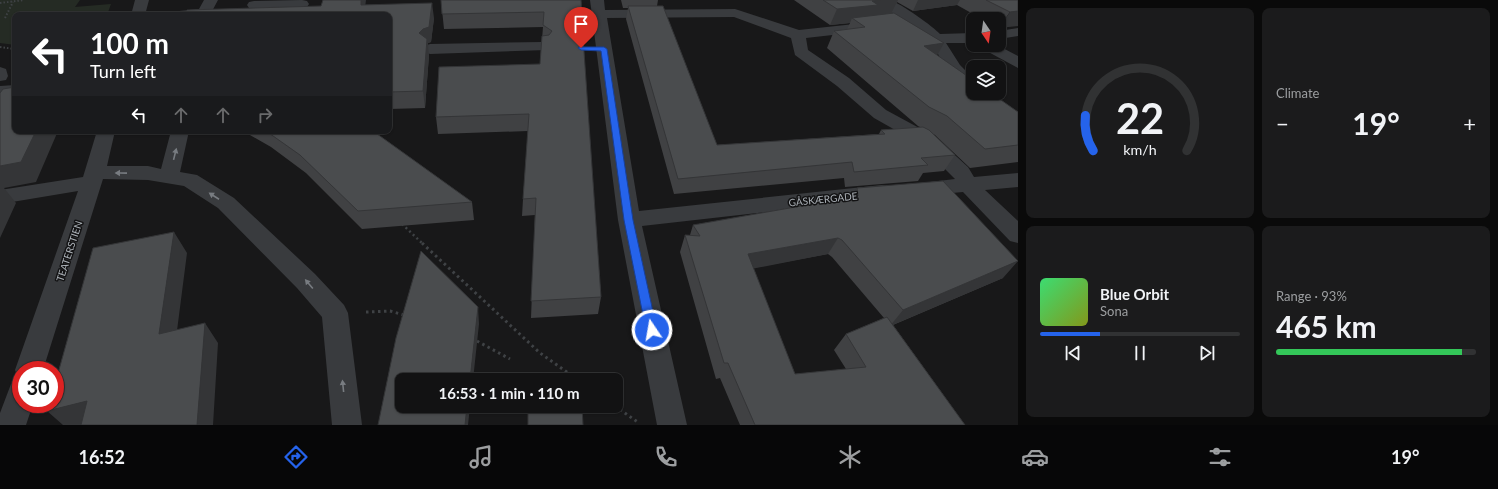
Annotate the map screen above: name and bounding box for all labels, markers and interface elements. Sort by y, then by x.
pin [564,7.0,598,48]
north arrow [966,12,1006,52]
map controls [966,12,1006,100]
icon: arrive [570,13,592,35]
text: 100 m [90,26,169,60]
icon: left [24,28,76,80]
text: Turn left [90,60,156,82]
button: layers [966,60,1006,100]
text: Climate [1276,85,1319,101]
text: 22 [1116,93,1164,143]
icon: left [128,104,150,126]
icon: ahead [170,104,192,126]
icon: ahead [212,104,234,126]
icon: right [254,104,276,126]
text: 19° [1352,105,1400,141]
text: − [1276,110,1289,137]
text: + [1463,110,1476,137]
text: km/h [1123,140,1157,157]
one-way arrow [172,148,178,160]
one-way arrow [114,170,127,176]
street label: GÅSKÆRGADE [788,189,858,209]
one-way arrow [208,192,220,199]
street label: TEATERSTIEN [54,219,84,283]
one-way arrow [304,279,313,290]
text: Blue Orbit [1100,285,1169,303]
text: Range · 93% [1276,288,1347,304]
text: Sona [1100,303,1128,319]
text: 465 km [1276,308,1377,344]
position arrow [631,309,673,351]
icon: previous [1062,342,1084,364]
icon: pause [1129,342,1151,364]
icon: next [1196,342,1218,364]
speed limit sign: 30 [12,361,64,413]
one-way arrow [340,380,346,392]
text: 16:53 · 1 min · 110 m [439,384,579,402]
icon: directions [282,443,310,471]
icon: music [467,443,495,471]
icon: phone [652,443,680,471]
icon: climate [836,443,864,471]
icon: car [1021,443,1049,471]
icon: filters [1206,443,1234,471]
text: 16:52 [78,446,125,468]
text: 19° [1391,446,1419,468]

